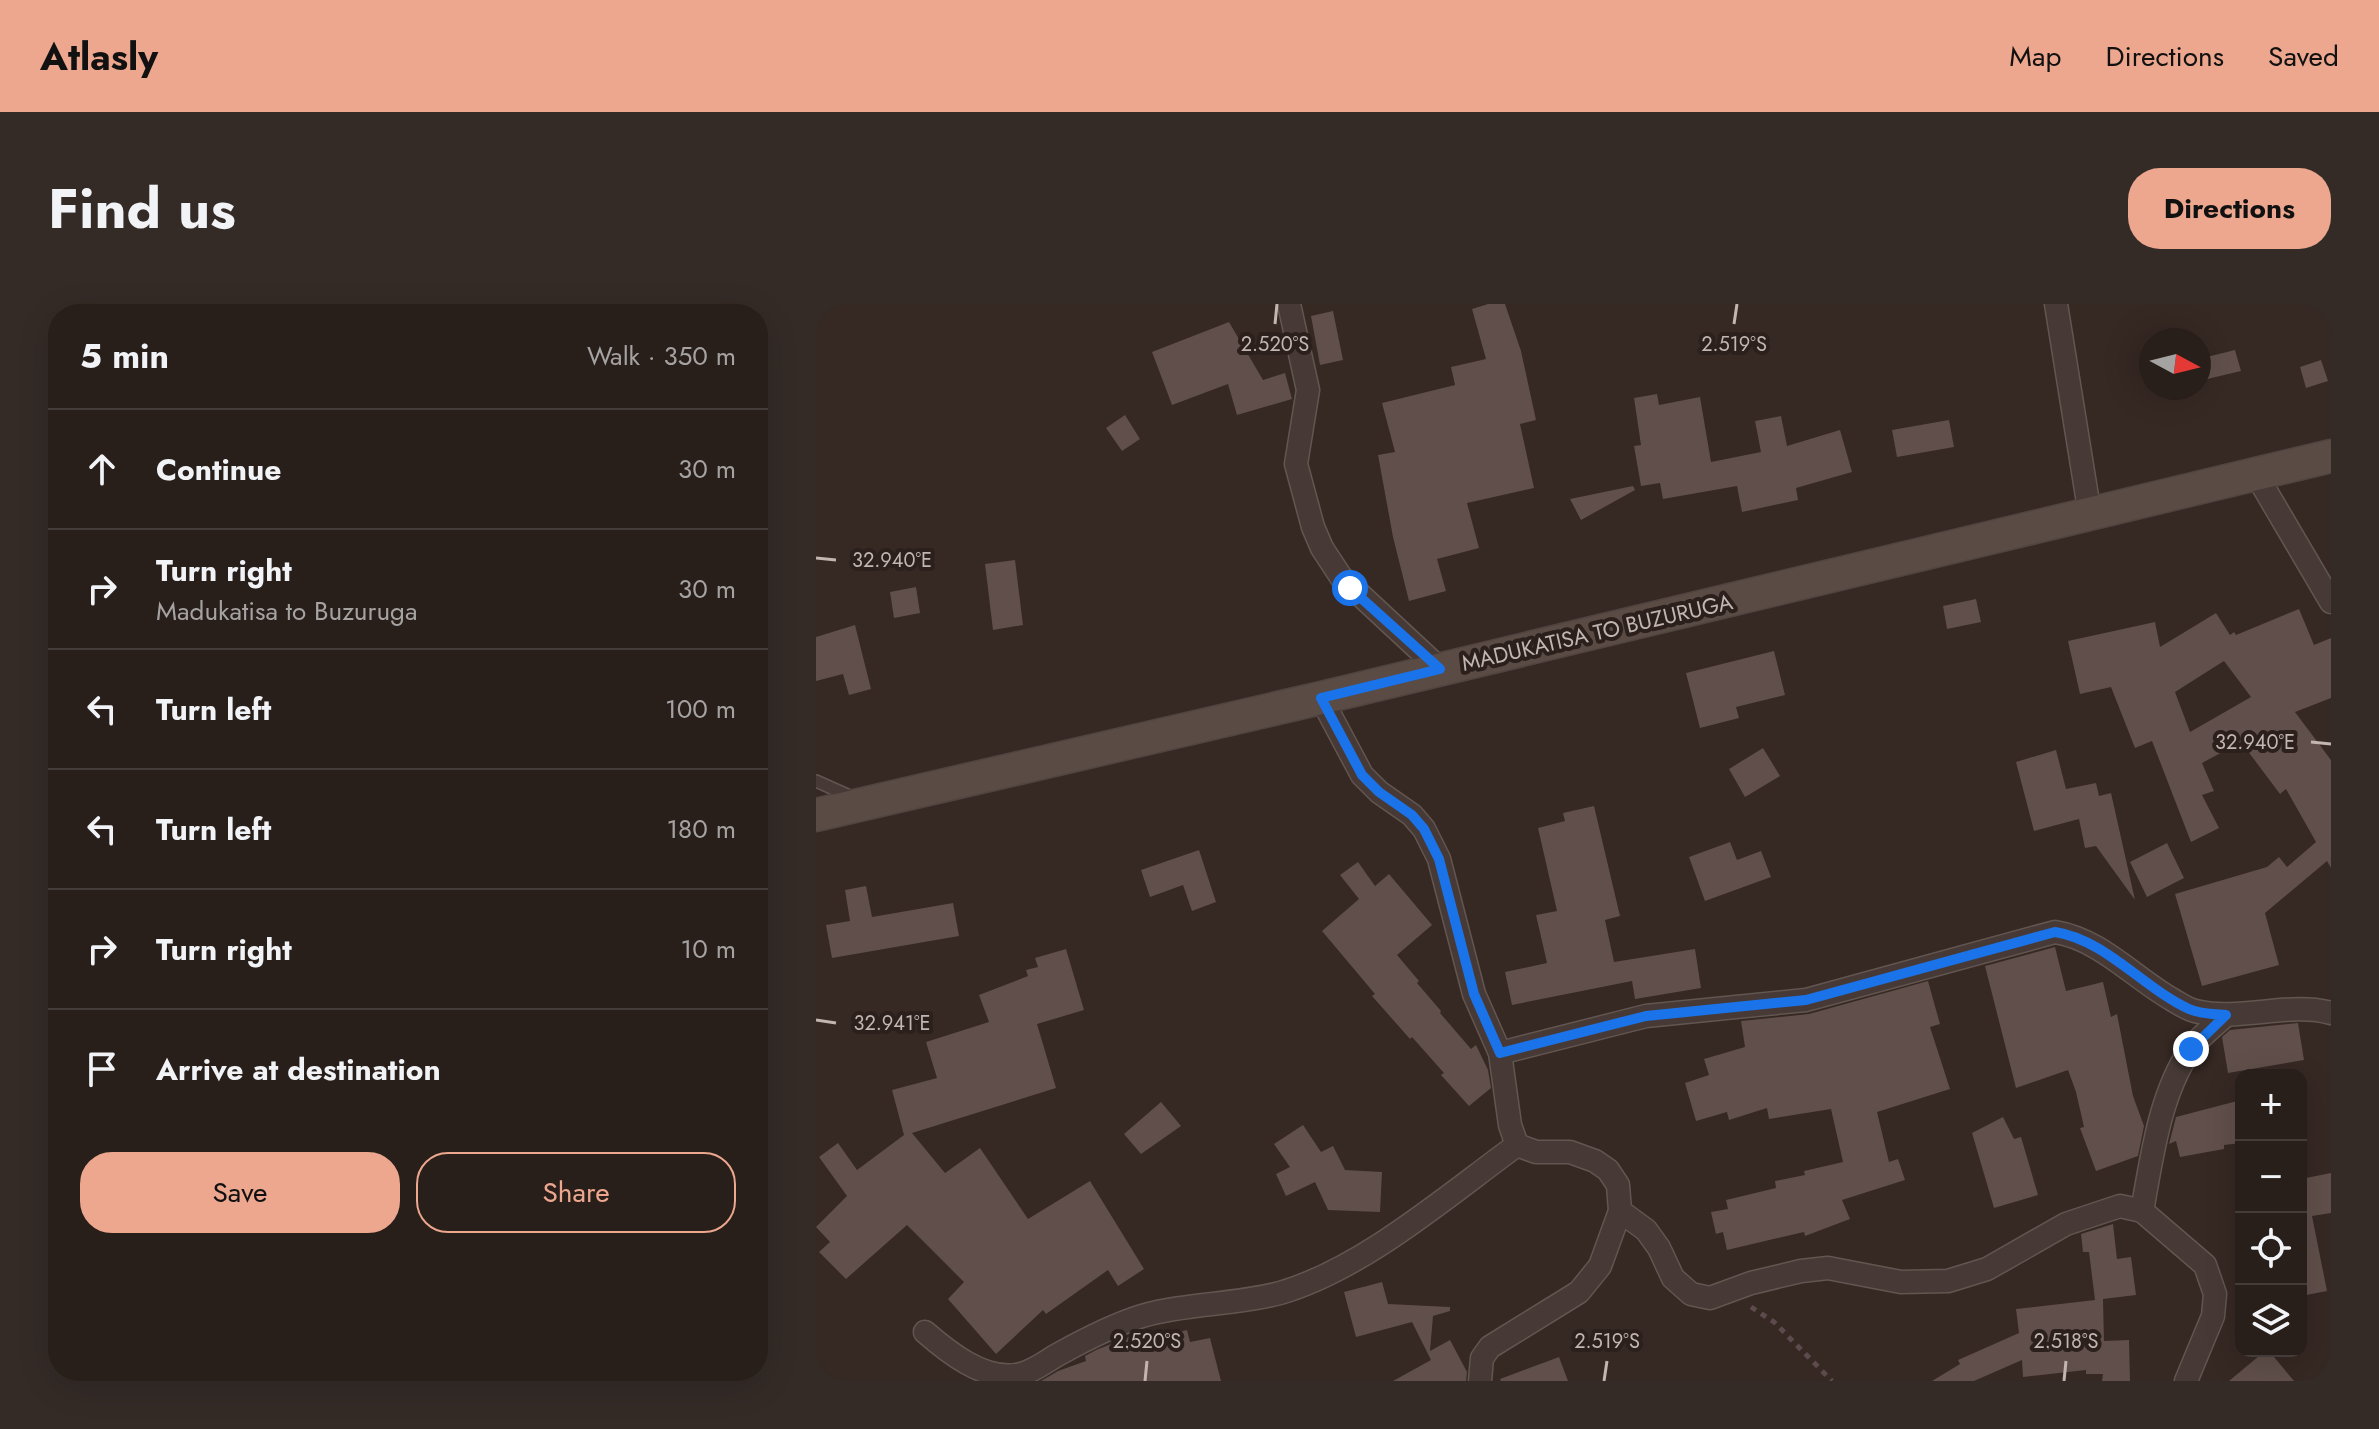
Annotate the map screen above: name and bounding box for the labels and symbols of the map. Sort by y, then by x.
north arrow [2139,328,2211,400]
text: 2.520°S [1241,330,1309,359]
text: 2.519°S [1701,330,1767,359]
text: 32.940°E [852,546,932,575]
route start [1332,570,1368,606]
street label: MADUKATISA TO BUZURUGA [1458,585,1736,679]
text: 32.940°E [2215,728,2295,757]
text: 32.941°E [853,1009,931,1038]
route end [2173,1031,2209,1067]
text: 2.520°S [1113,1327,1181,1356]
text: 2.519°S [1574,1327,1640,1356]
text: 2.518°S [2033,1327,2099,1356]

